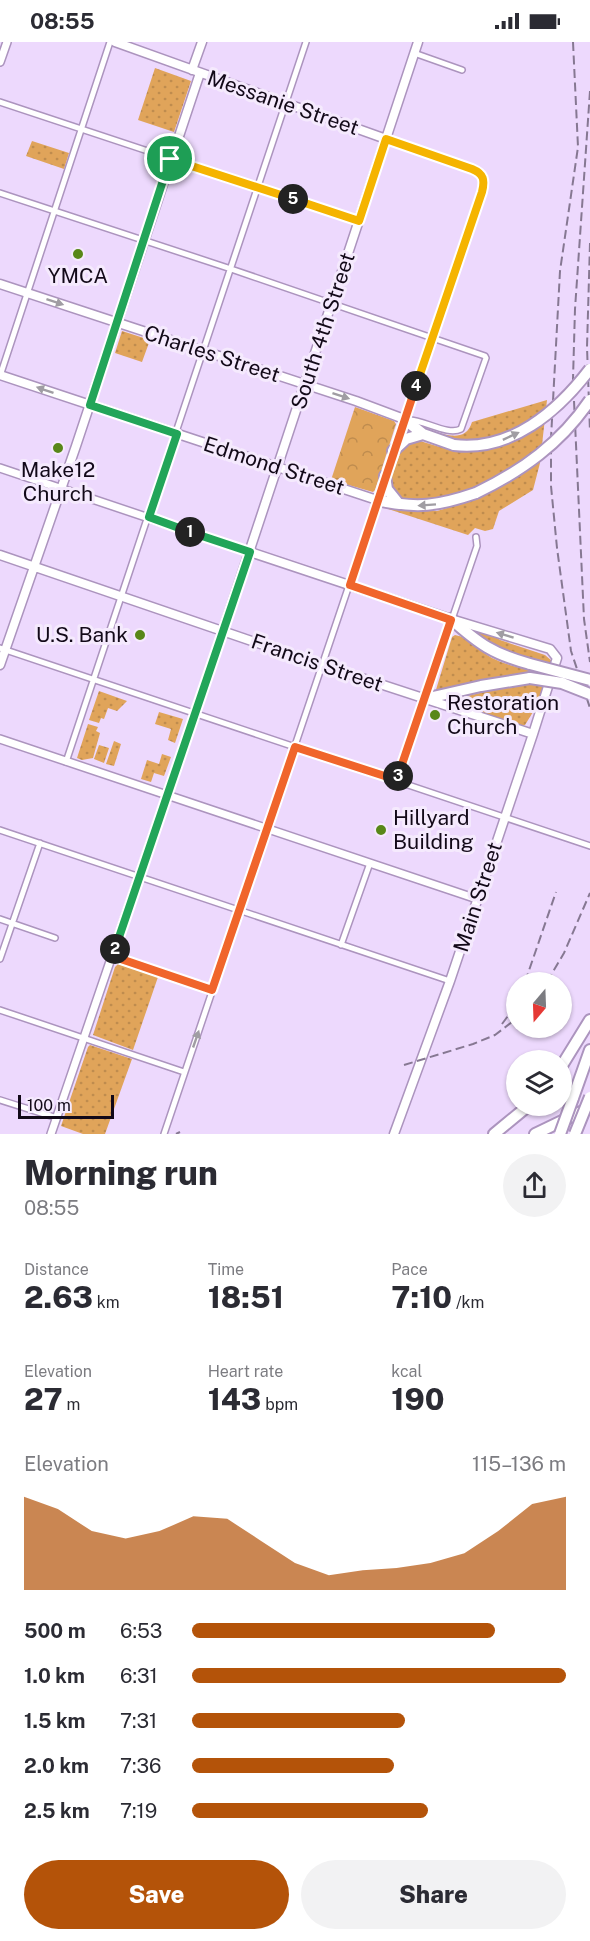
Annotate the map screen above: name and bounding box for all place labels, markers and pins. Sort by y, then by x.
pin [144,133,195,184]
pin: 5 [278,184,308,214]
marker: YMCA [71,247,85,261]
place label: YMCA [48,263,108,288]
pin: 4 [401,371,431,401]
marker: Make12 Church [51,441,65,455]
place label: Make12 Church [21,457,95,506]
pin: 1 [175,517,205,547]
place label: U.S. Bank [36,622,128,647]
marker: U.S. Bank [133,628,147,642]
place label: Restoration Church [447,690,559,739]
marker: Restoration Church [428,708,442,722]
pin: 3 [383,761,413,791]
place label: Hillyard Building [393,805,474,854]
marker: Hillyard Building [374,823,388,837]
pin: 2 [100,934,130,964]

